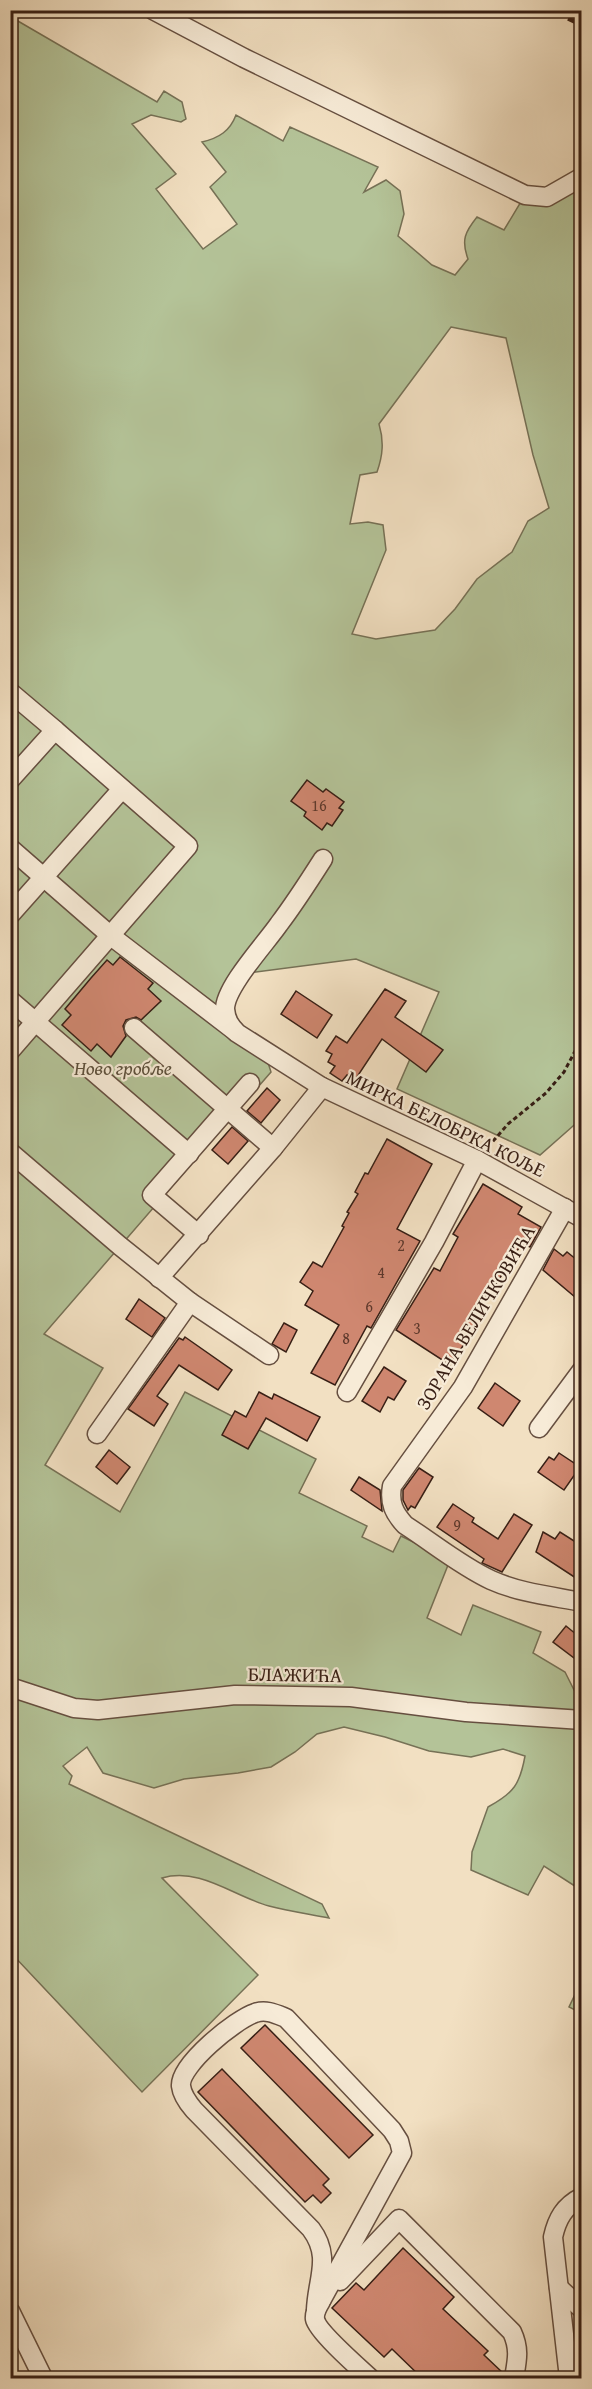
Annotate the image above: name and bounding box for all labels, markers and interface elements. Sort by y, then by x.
house number: 16 [311,793,327,817]
park label: Ново гробље [74,1053,172,1082]
street label: МИРКА БЕЛОБРКА КОЉЕ [342,1062,550,1184]
street label: ЗОРАНА ВЕЛИЧКОВИЋА [408,1219,542,1415]
house number: 2 [397,1233,405,1257]
house number: 4 [377,1260,385,1284]
house number: 6 [365,1294,373,1318]
house number: 3 [413,1316,421,1340]
house number: 8 [342,1326,350,1350]
house number: 9 [453,1513,461,1537]
street label: БЛАЖИЋА [248,1659,342,1689]

